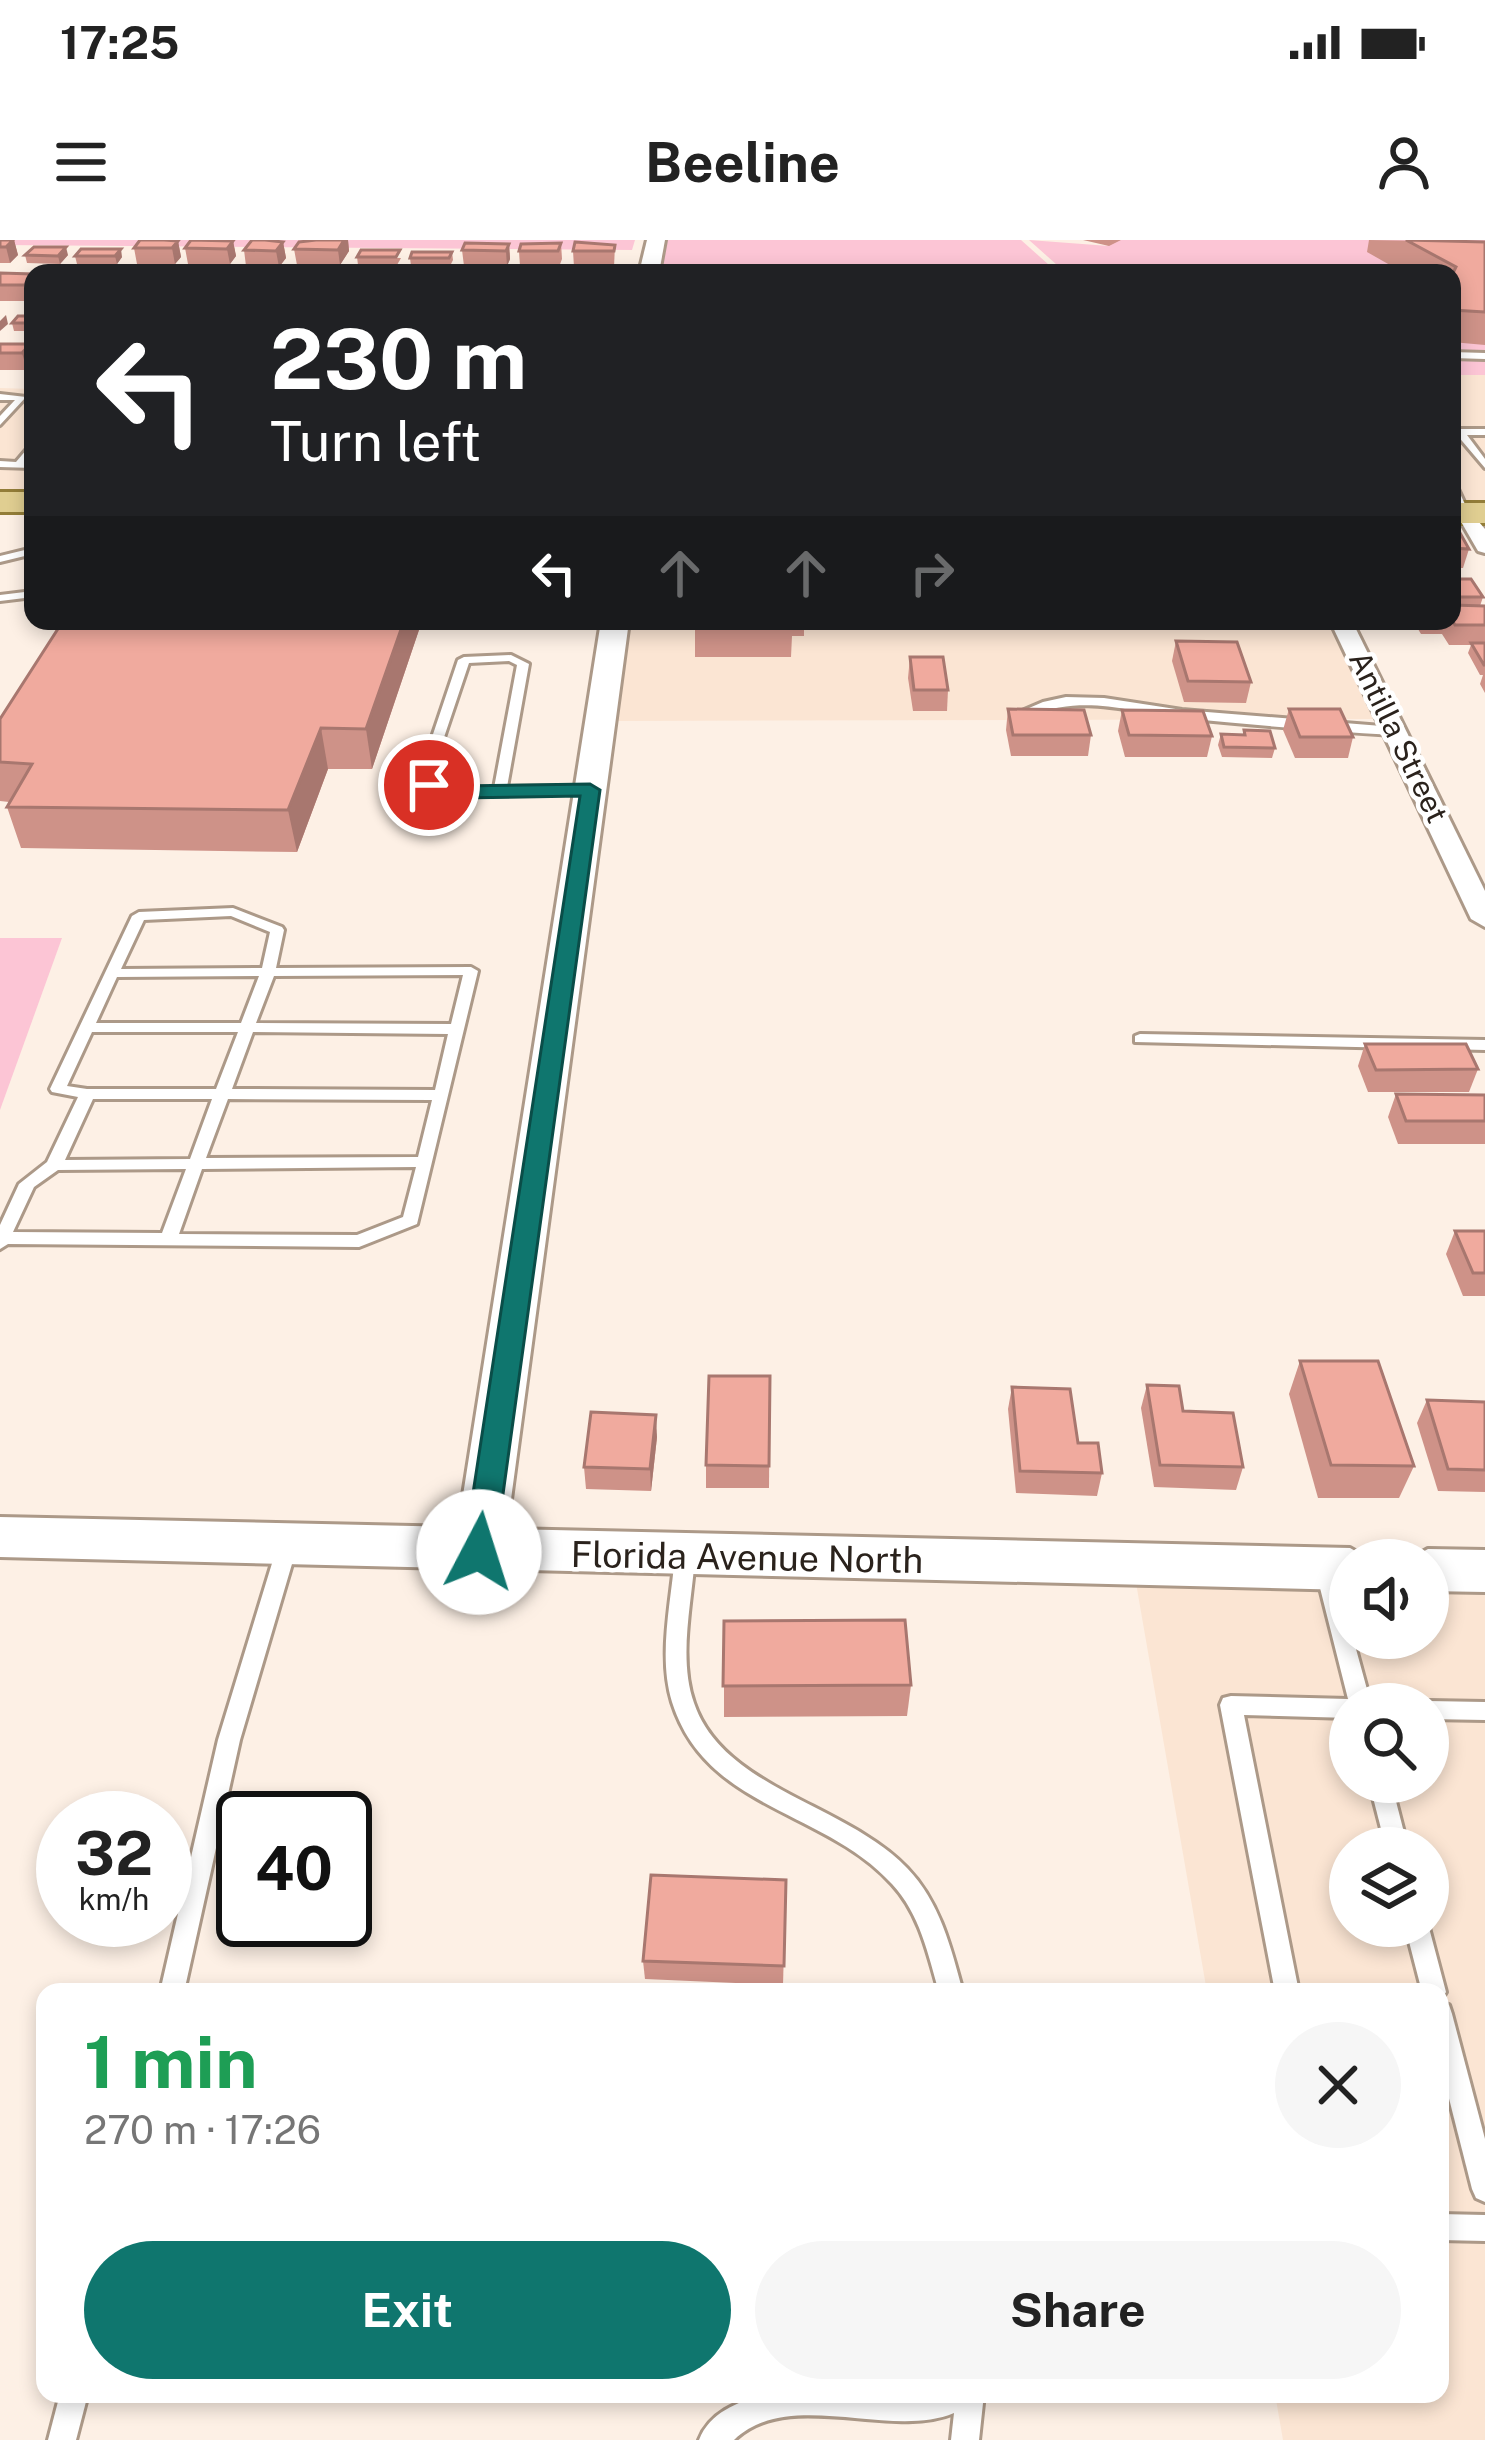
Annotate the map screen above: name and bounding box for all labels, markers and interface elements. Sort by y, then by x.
text: 17:25 [60,16,179,69]
icon: menu [48,129,114,195]
icon: person [1371,129,1437,195]
text: Beeline [645,131,840,194]
text: 230 m [270,309,527,408]
icon: left [72,312,228,468]
text: Turn left [270,410,481,473]
icon: left [521,540,587,606]
icon: ahead [647,540,713,606]
icon: ahead [773,540,839,606]
icon: right [899,540,965,606]
street label: Antilla Street [1342,645,1456,828]
pin [378,734,480,836]
icon: arrive [396,752,462,818]
position arrow [416,1489,542,1615]
street label: Florida Avenue North [570,1533,924,1581]
map controls [1329,1539,1449,1947]
button: sound [1329,1539,1449,1659]
button: search [1329,1683,1449,1803]
speed limit sign: 40 [216,1791,372,1947]
text: 32 [75,1818,153,1889]
button: layers [1329,1827,1449,1947]
text: km/h [79,1881,149,1917]
text: 1 min [84,2020,258,2104]
button: close [1275,2022,1401,2148]
text: 270 m · 17:26 [84,2107,321,2153]
button: Exit [84,2241,731,2379]
button: Share [755,2241,1401,2379]

